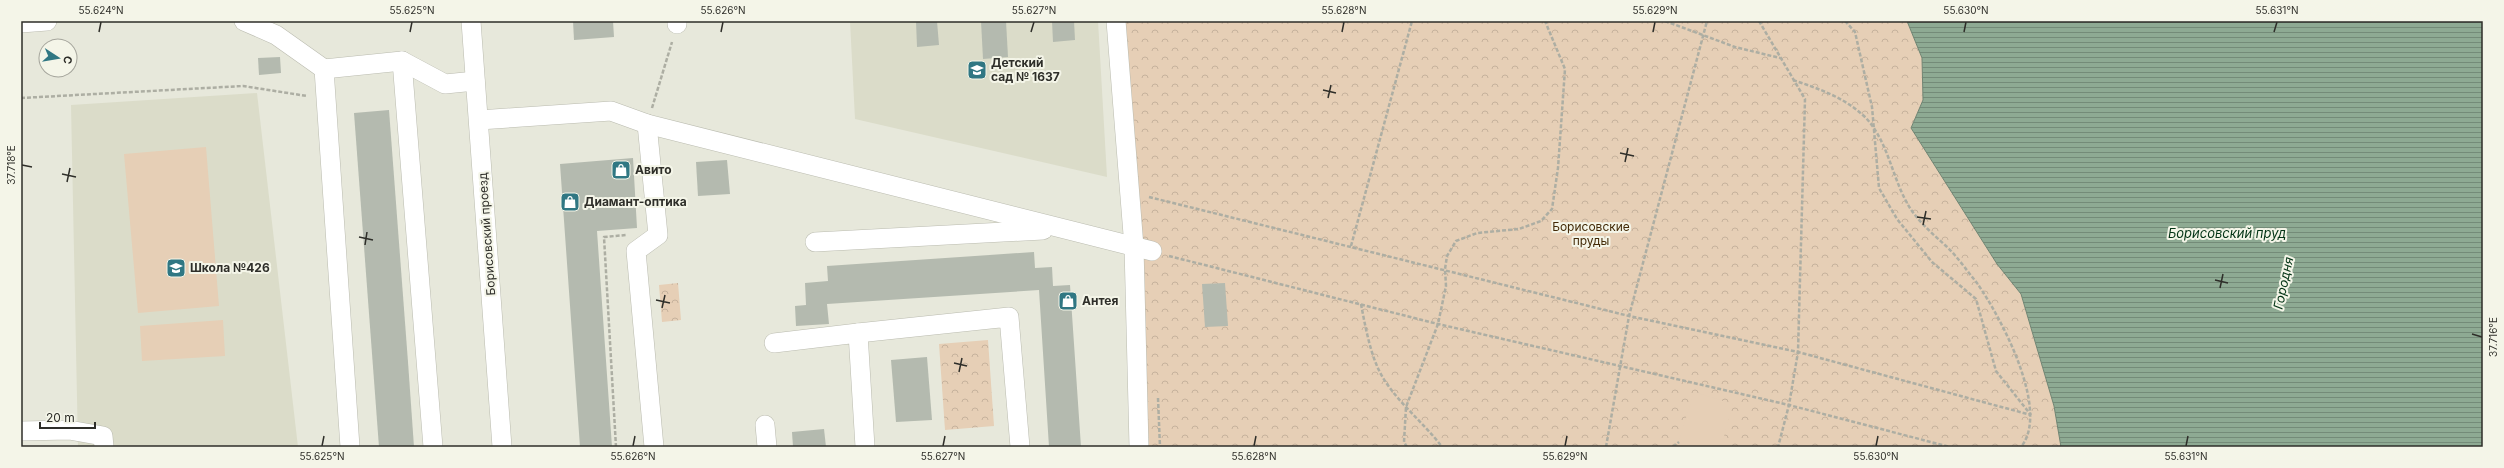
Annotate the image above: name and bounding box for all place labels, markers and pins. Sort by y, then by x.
place label: Детский сад № 1637 [991,55,1060,84]
school or university icon: Детский сад № 1637 [966,59,988,81]
shop icon: Авито [610,159,632,181]
place label: Авито [635,162,672,177]
shop icon: Диамант-оптика [559,191,581,213]
place label: Диамант-оптика [584,194,687,209]
school or university icon: Школа №426 [165,257,187,279]
place label: Школа №426 [190,260,270,275]
shop icon: Антея [1057,290,1079,312]
place label: Антея [1082,293,1118,308]

